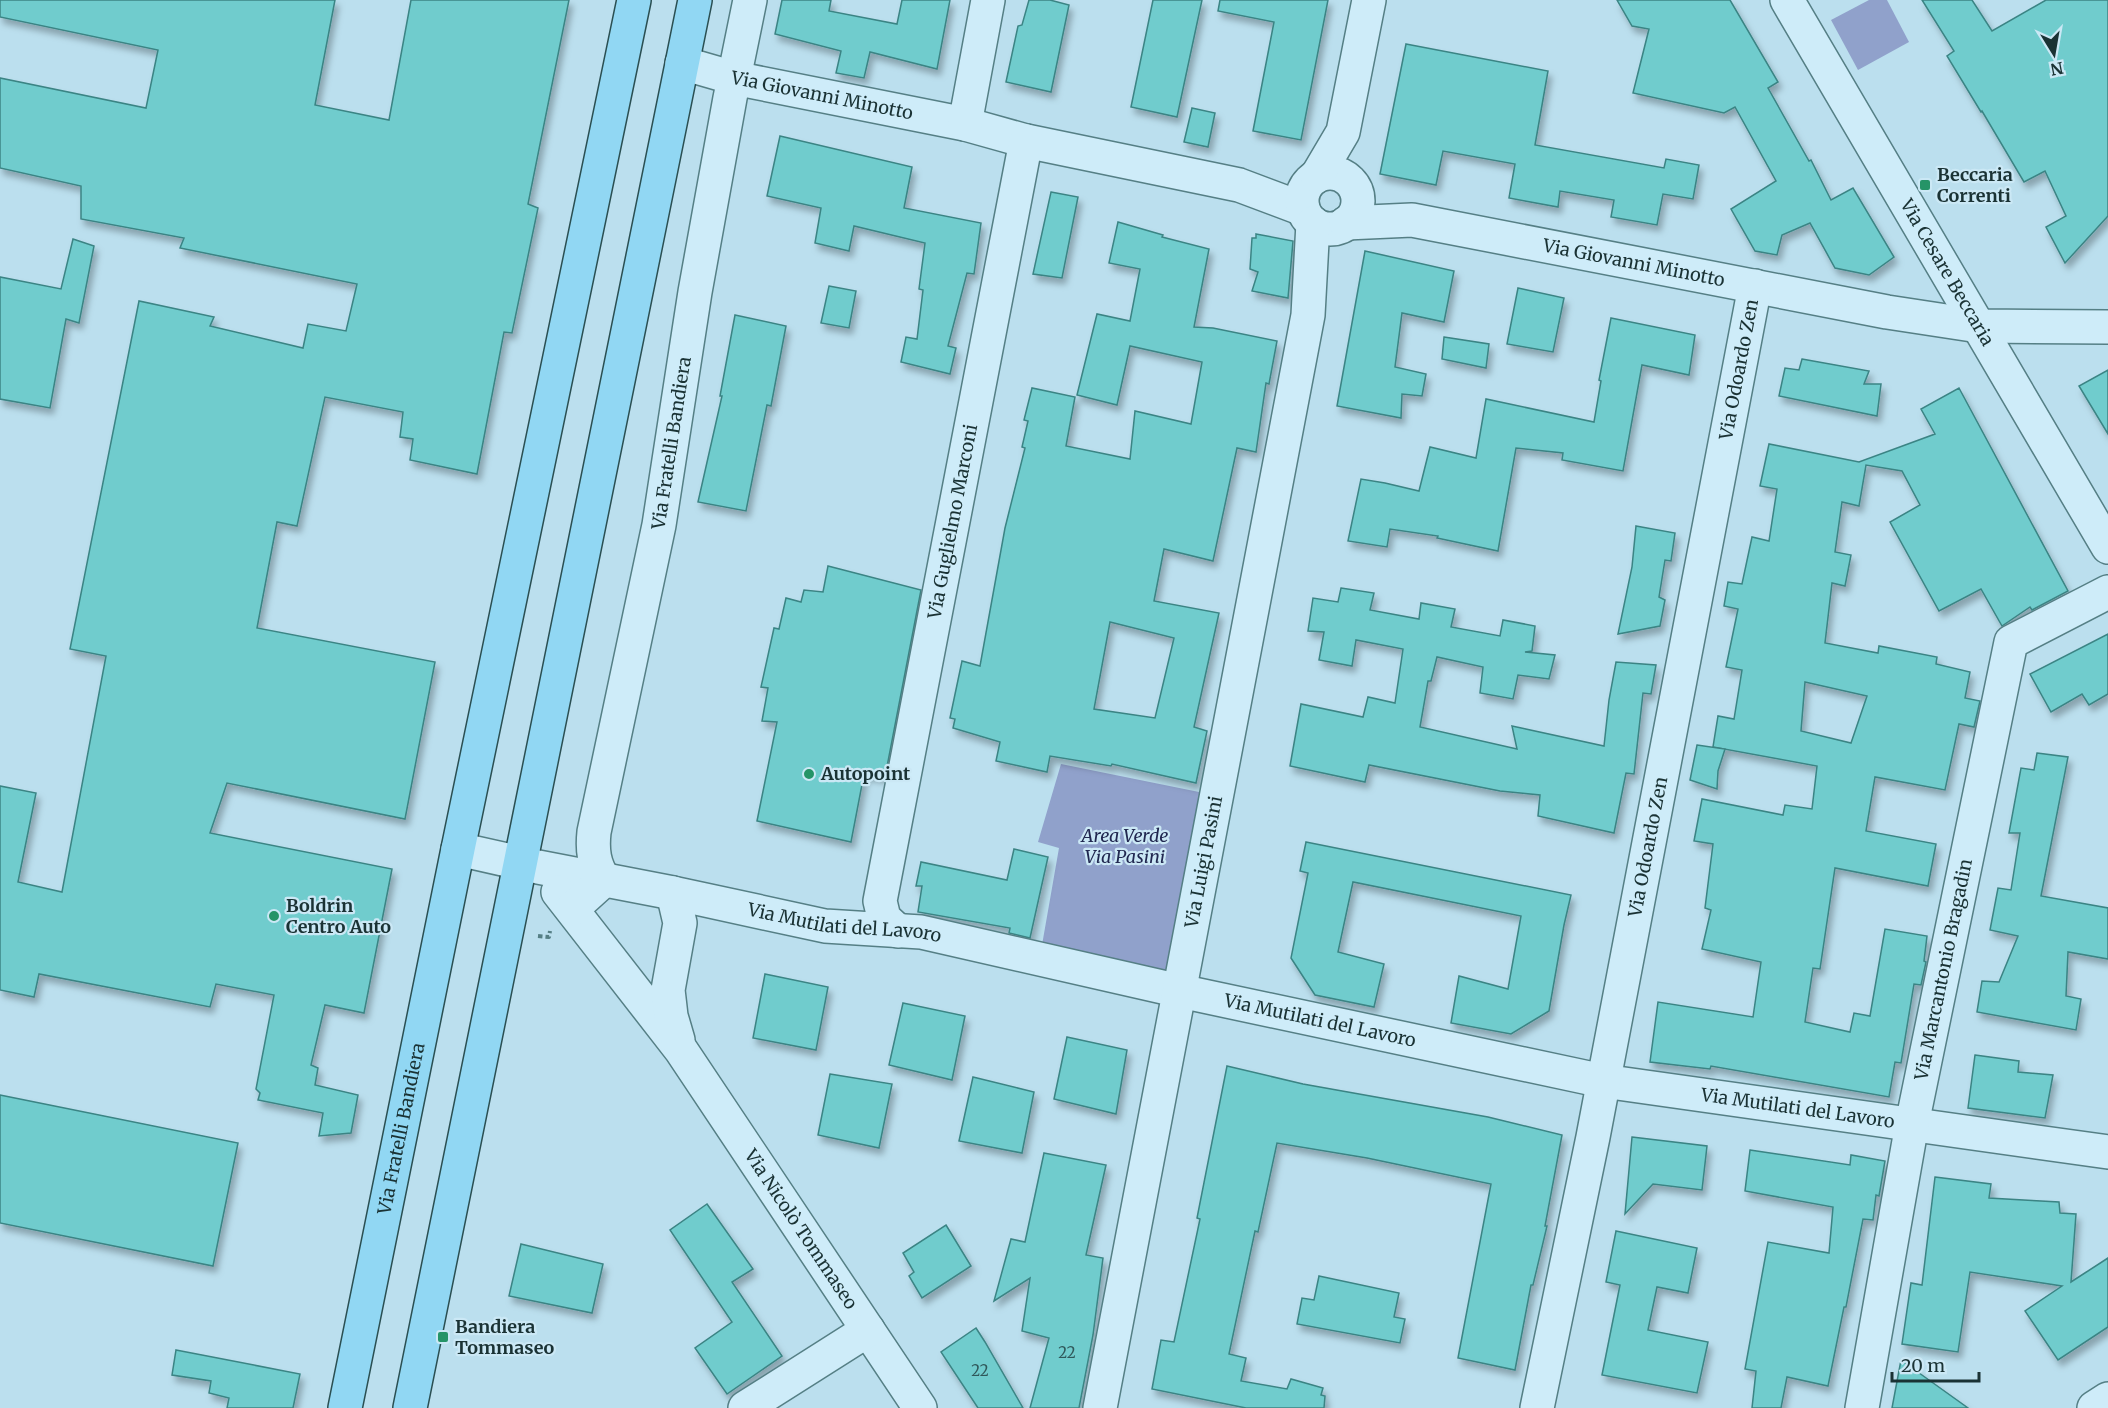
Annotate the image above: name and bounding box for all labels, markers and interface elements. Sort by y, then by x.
north arrow [2024,24,2084,84]
text: N [2048,58,2065,80]
street label: Via Giovanni Minotto [728,66,915,124]
place label: Beccaria Correnti [1937,163,2013,207]
marker: Beccaria Correnti [1918,178,1932,192]
street label: Via Cesare Beccaria [1895,194,2000,350]
street label: Via Giovanni Minotto [1540,233,1727,291]
street label: Via Odoardo Zen [1714,297,1763,443]
street label: Via Fratelli Bandiera [646,355,696,532]
street label: Via Guglielmo Marconi [922,422,982,622]
place label: Autopoint [820,762,911,785]
marker: Autopoint [802,767,816,781]
street label: Via Odoardo Zen [1623,775,1672,920]
street label: Via Luigi Pasini [1179,794,1227,931]
park label: Area Verde Via Pasini [1079,824,1169,868]
street label: Via Marcantonio Bragadin [1909,857,1977,1083]
place label: Boldrin Centro Auto [286,894,391,938]
street label: Via Mutilati del Lavoro [745,897,944,947]
marker: Boldrin Centro Auto [267,909,281,923]
street label: Via Mutilati del Lavoro [1221,989,1418,1052]
street label: Via Fratelli Bandiera [372,1040,430,1217]
street label: Via Mutilati del Lavoro [1698,1083,1896,1133]
street label: Via Nicolò Tommaseo [739,1144,863,1314]
place label: Bandiera Tommaseo [455,1315,555,1359]
marker: Bandiera Tommaseo [436,1330,450,1344]
house number: 22 [1058,1343,1076,1362]
scale bar [1892,1345,1979,1383]
text: 20 m [1901,1354,1945,1377]
house number: 22 [971,1361,989,1380]

